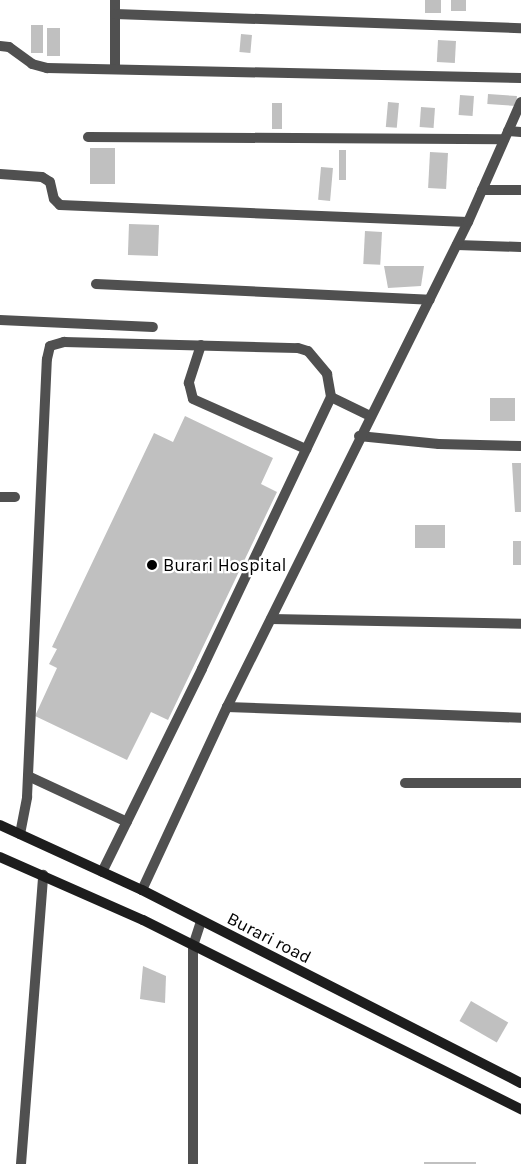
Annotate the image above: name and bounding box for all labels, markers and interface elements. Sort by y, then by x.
place label: Burari Hospital [163,554,287,576]
marker: Burari Hospital [145,558,159,572]
street label: Burari road [223,908,315,968]

